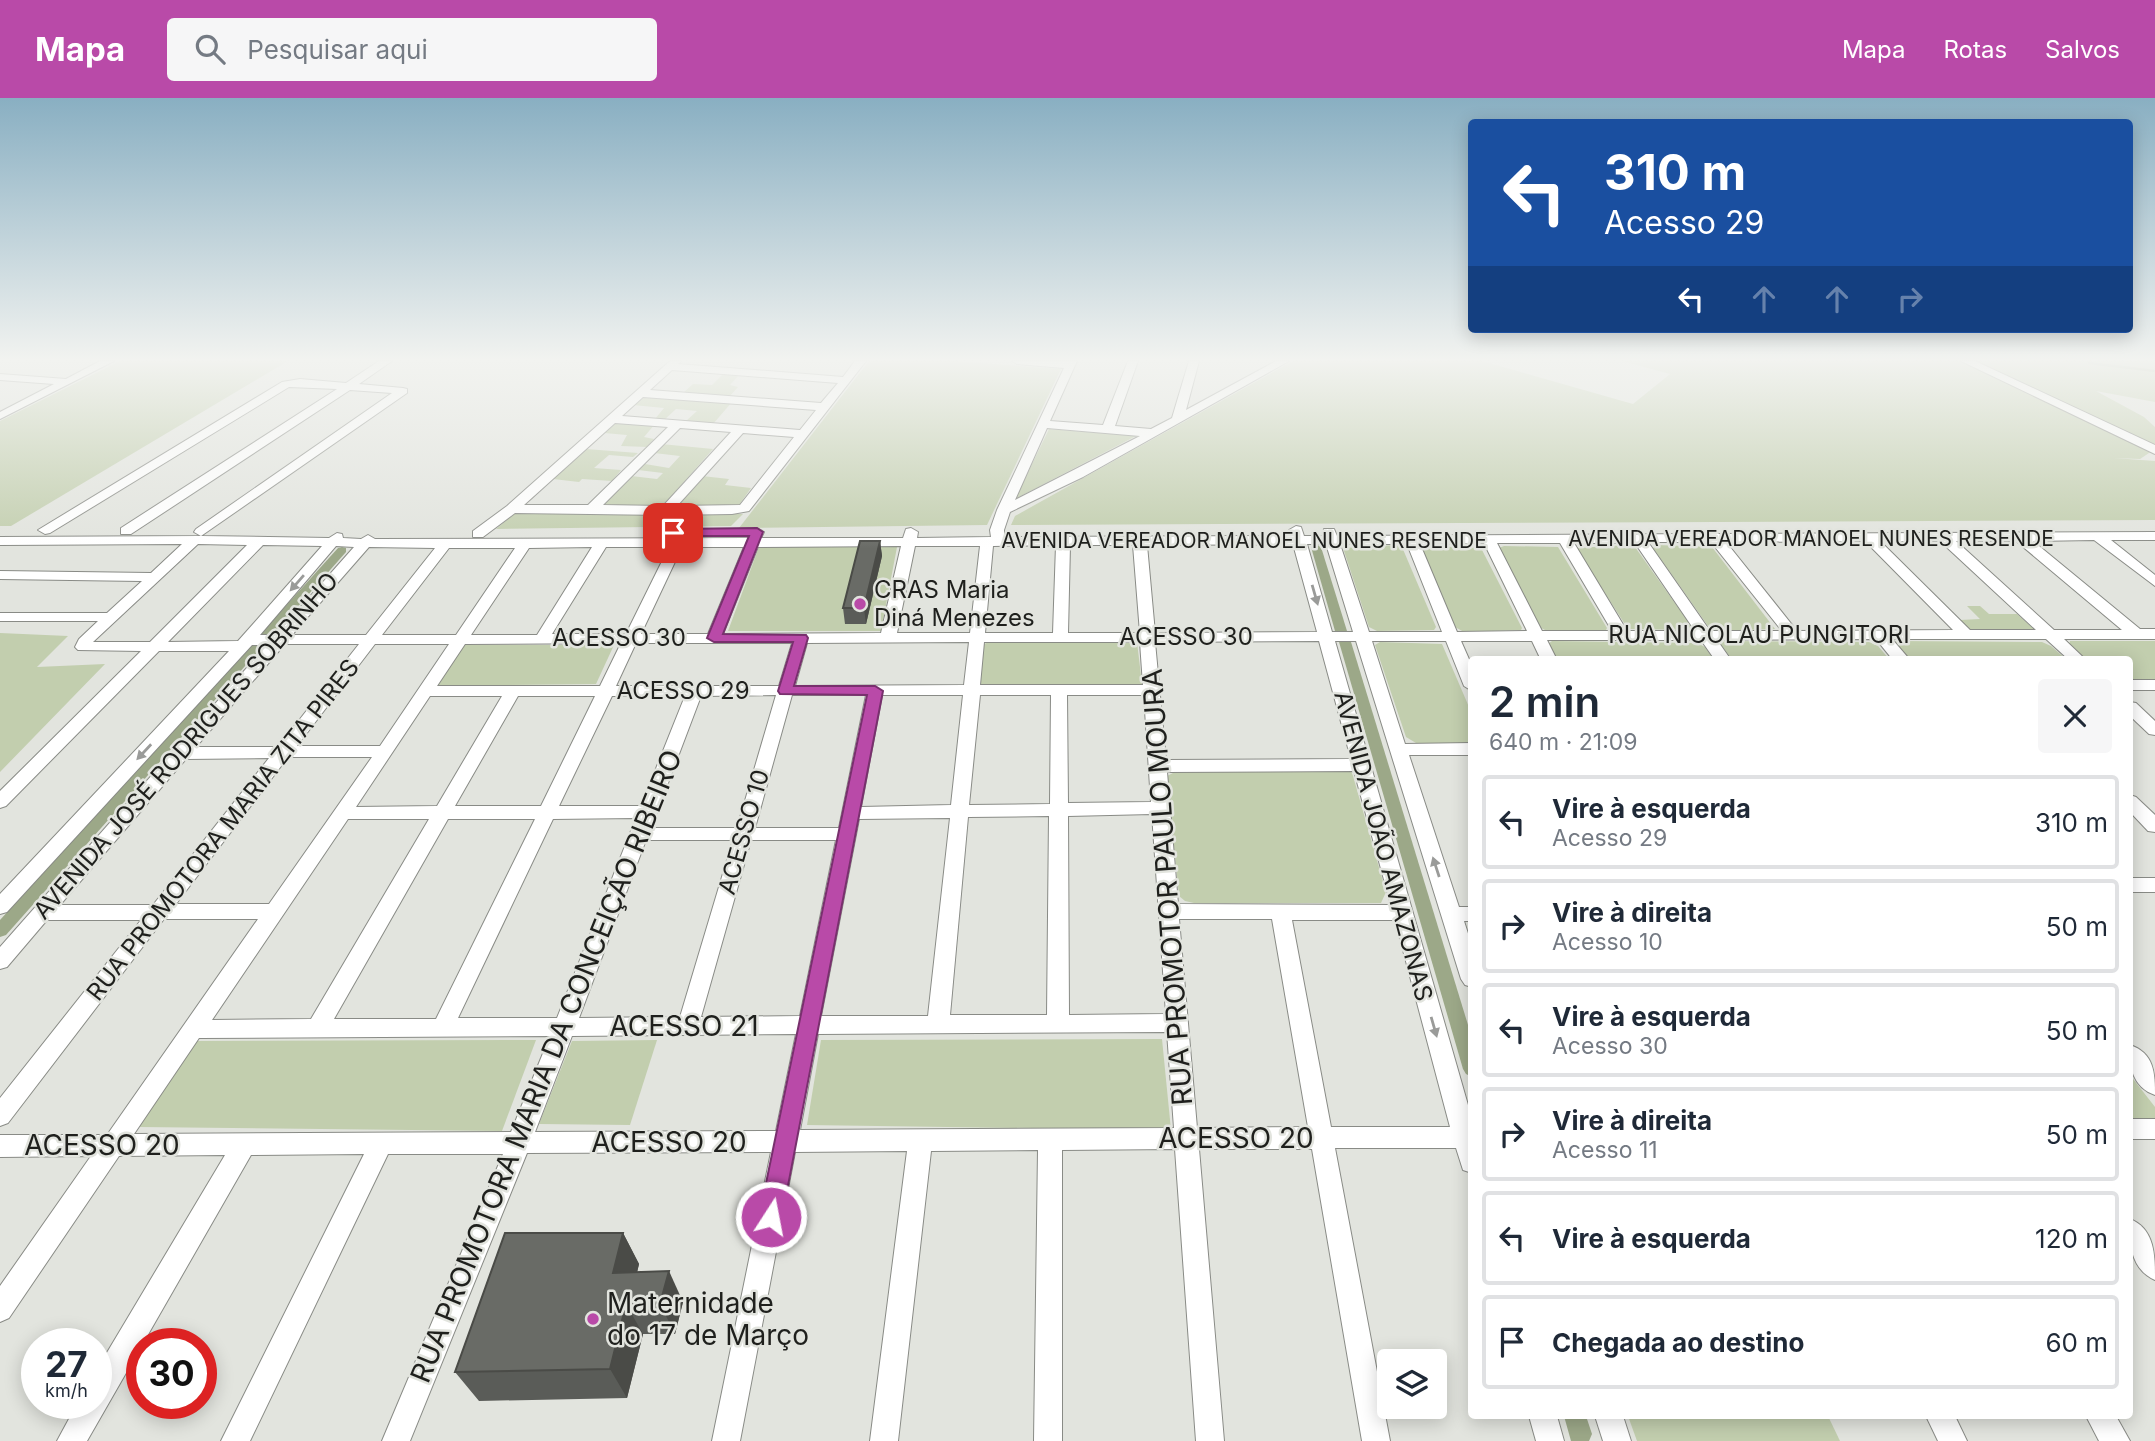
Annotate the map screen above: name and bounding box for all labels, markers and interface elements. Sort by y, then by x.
search box [167,18,657,81]
text: Mapa [35,29,125,69]
icon: search [191,30,229,68]
text: Pesquisar aqui [247,34,428,65]
text: Mapa [1842,35,1906,64]
text: Rotas [1944,35,2007,64]
text: Salvos [2045,35,2120,64]
text: 310 m [1604,143,1746,202]
icon: left [1489,147,1580,238]
text: Acesso 29 [1604,203,1764,242]
icon: left [1672,280,1710,318]
icon: ahead [1745,280,1783,318]
icon: ahead [1818,280,1856,318]
icon: right [1891,280,1929,318]
pin [643,503,703,563]
icon: arrive [654,514,692,552]
street label: AVENIDA VEREADOR MANOEL NUNES RESENDE [1568,526,2054,551]
street label: AVENIDA VEREADOR MANOEL NUNES RESENDE [1001,528,1487,553]
street label: AVENIDA JOSÉ RODRIGUES SOBRINHO [26,566,344,925]
one-way arrow [290,575,305,592]
place label: CRAS Maria Diná Menezes [874,575,1035,632]
one-way arrow [1310,585,1320,606]
marker: CRAS Maria Diná Menezes [852,596,868,612]
street label: RUA NICOLAU PUNGITORI [1608,620,1910,649]
street label: ACESSO 30 [1119,622,1253,651]
street label: ACESSO 30 [552,623,686,652]
street label: RUA PROMOTORA MARIA ZITA PIRES [80,653,365,1006]
street label: RUA PROMOTOR PAULO MOURA [1135,667,1199,1107]
street label: ACESSO 29 [616,676,750,705]
text: 2 min [1489,676,1600,727]
button: close [2038,679,2112,753]
street label: AVENIDA JOÃO AMAZONAS [1328,688,1439,1004]
text: 640 m · 21:09 [1489,728,1638,756]
one-way arrow [136,743,152,761]
street label: RUA PROMOTORA MARIA DA CONCEIÇÃO RIBEIRO [403,745,689,1387]
street label: ACESSO 10 [712,766,775,898]
text: Vire à esquerda [1552,793,1751,824]
icon: left [1493,803,1531,841]
text: 310 m [2035,807,2108,838]
text: Acesso 29 [1552,824,1667,852]
one-way arrow [1430,857,1441,878]
text: Vire à direita [1552,897,1712,928]
icon: right [1493,907,1531,945]
text: 50 m [2046,911,2108,942]
text: Acesso 10 [1552,928,1663,956]
text: Vire à esquerda [1552,1001,1751,1032]
street label: ACESSO 21 [609,1009,759,1043]
icon: left [1493,1011,1531,1049]
text: 50 m [2046,1015,2108,1046]
one-way arrow [1429,1017,1439,1038]
text: Acesso 30 [1552,1032,1668,1060]
text: Vire à direita [1552,1105,1712,1136]
icon: right [1493,1115,1531,1153]
text: 50 m [2046,1119,2108,1150]
street label: ACESSO 20 [1158,1121,1314,1155]
street label: ACESSO 20 [591,1125,747,1159]
street label: ACESSO 20 [24,1128,180,1162]
text: Acesso 11 [1552,1136,1658,1164]
position arrow [734,1180,808,1254]
icon: left [1493,1219,1531,1257]
text: Vire à esquerda [1552,1223,1751,1254]
text: 120 m [2035,1223,2108,1254]
place label: Maternidade do 17 de Março [607,1286,809,1352]
marker: Maternidade do 17 de Março [585,1311,601,1327]
icon: arrive [1493,1323,1531,1361]
text: Chegada ao destino [1552,1327,1804,1358]
text: 60 m [2045,1327,2108,1358]
speed limit sign: 30 [126,1328,217,1419]
text: 27 [45,1343,88,1385]
map controls [1377,1349,1447,1419]
button: layers [1377,1349,1447,1419]
text: km/h [45,1380,88,1401]

